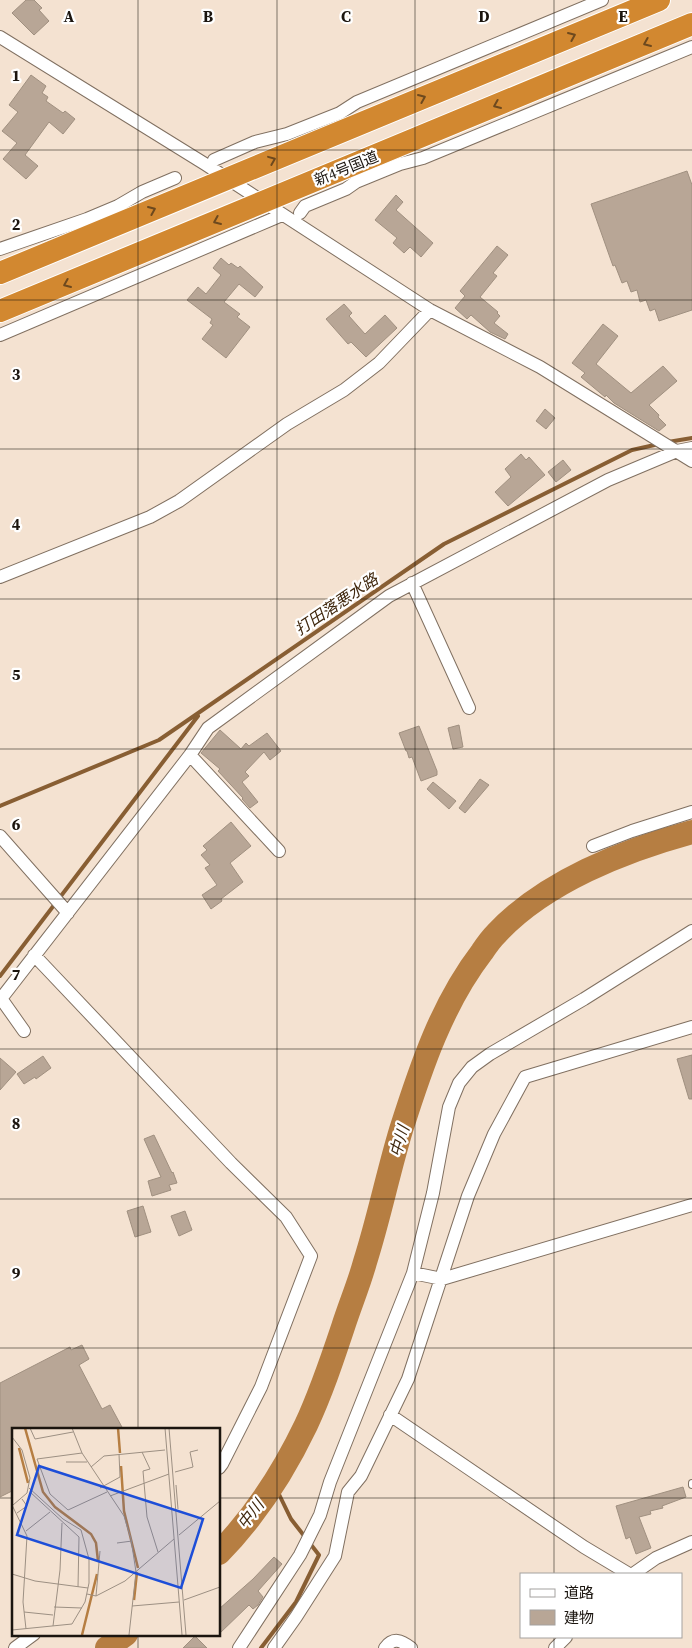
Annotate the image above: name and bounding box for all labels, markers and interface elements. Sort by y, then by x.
text: A [64,5,75,27]
text: B [203,5,214,27]
text: C [341,5,351,27]
text: D [478,5,490,27]
text: E [618,5,628,27]
one-way arrow [567,32,576,42]
one-way arrow [643,36,652,47]
text: 1 [12,64,20,86]
one-way arrow [417,94,426,105]
one-way arrow [493,99,502,110]
street label: 新4号国道 [311,146,381,190]
one-way arrow [267,156,276,167]
one-way arrow [147,206,156,217]
text: 2 [12,213,21,235]
one-way arrow [213,215,221,225]
one-way arrow [63,277,72,288]
text: 3 [12,363,21,385]
text: 4 [12,513,21,535]
water label: 打田落悪水路 [290,567,384,640]
text: 5 [12,663,21,685]
text: 6 [12,813,21,835]
text: 7 [12,963,21,985]
text: 8 [12,1112,20,1134]
water label: 中川 [384,1121,415,1159]
text: 9 [12,1262,21,1284]
inset map [12,1428,220,1636]
water label: 中川 [231,1493,270,1533]
legend [520,1573,682,1638]
text: 道路 [564,1582,594,1603]
text: 建物 [564,1607,594,1628]

